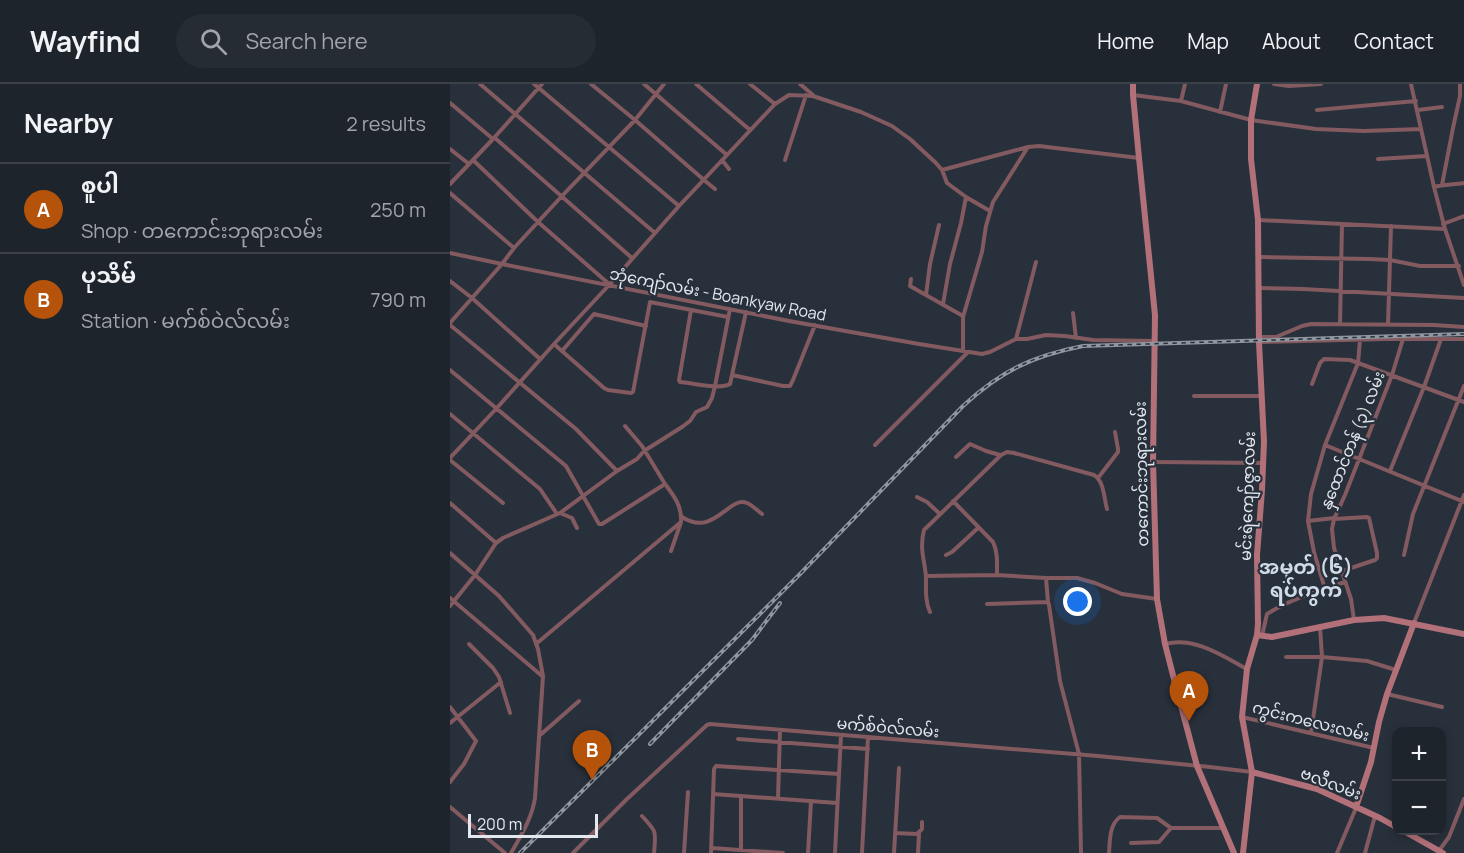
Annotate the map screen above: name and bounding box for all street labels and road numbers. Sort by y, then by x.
street label: ဘုံကျော်လမ်း - Boankyaw Road [607,262,828,330]
street label: နှထောင်တန် (၃) လမ်း [1314,368,1393,514]
street label: တကောင်းဘုရားလမ်း [1129,401,1157,547]
street label: မင်းရဲကျော်ဇွာလမ်း [1234,431,1263,561]
street label: ကွင်းကလေးလမ်း [1250,696,1372,749]
street label: မက်စ်ဝဲလ်လမ်း [836,712,940,742]
street label: ဗလီလမ်း [1298,761,1364,805]

